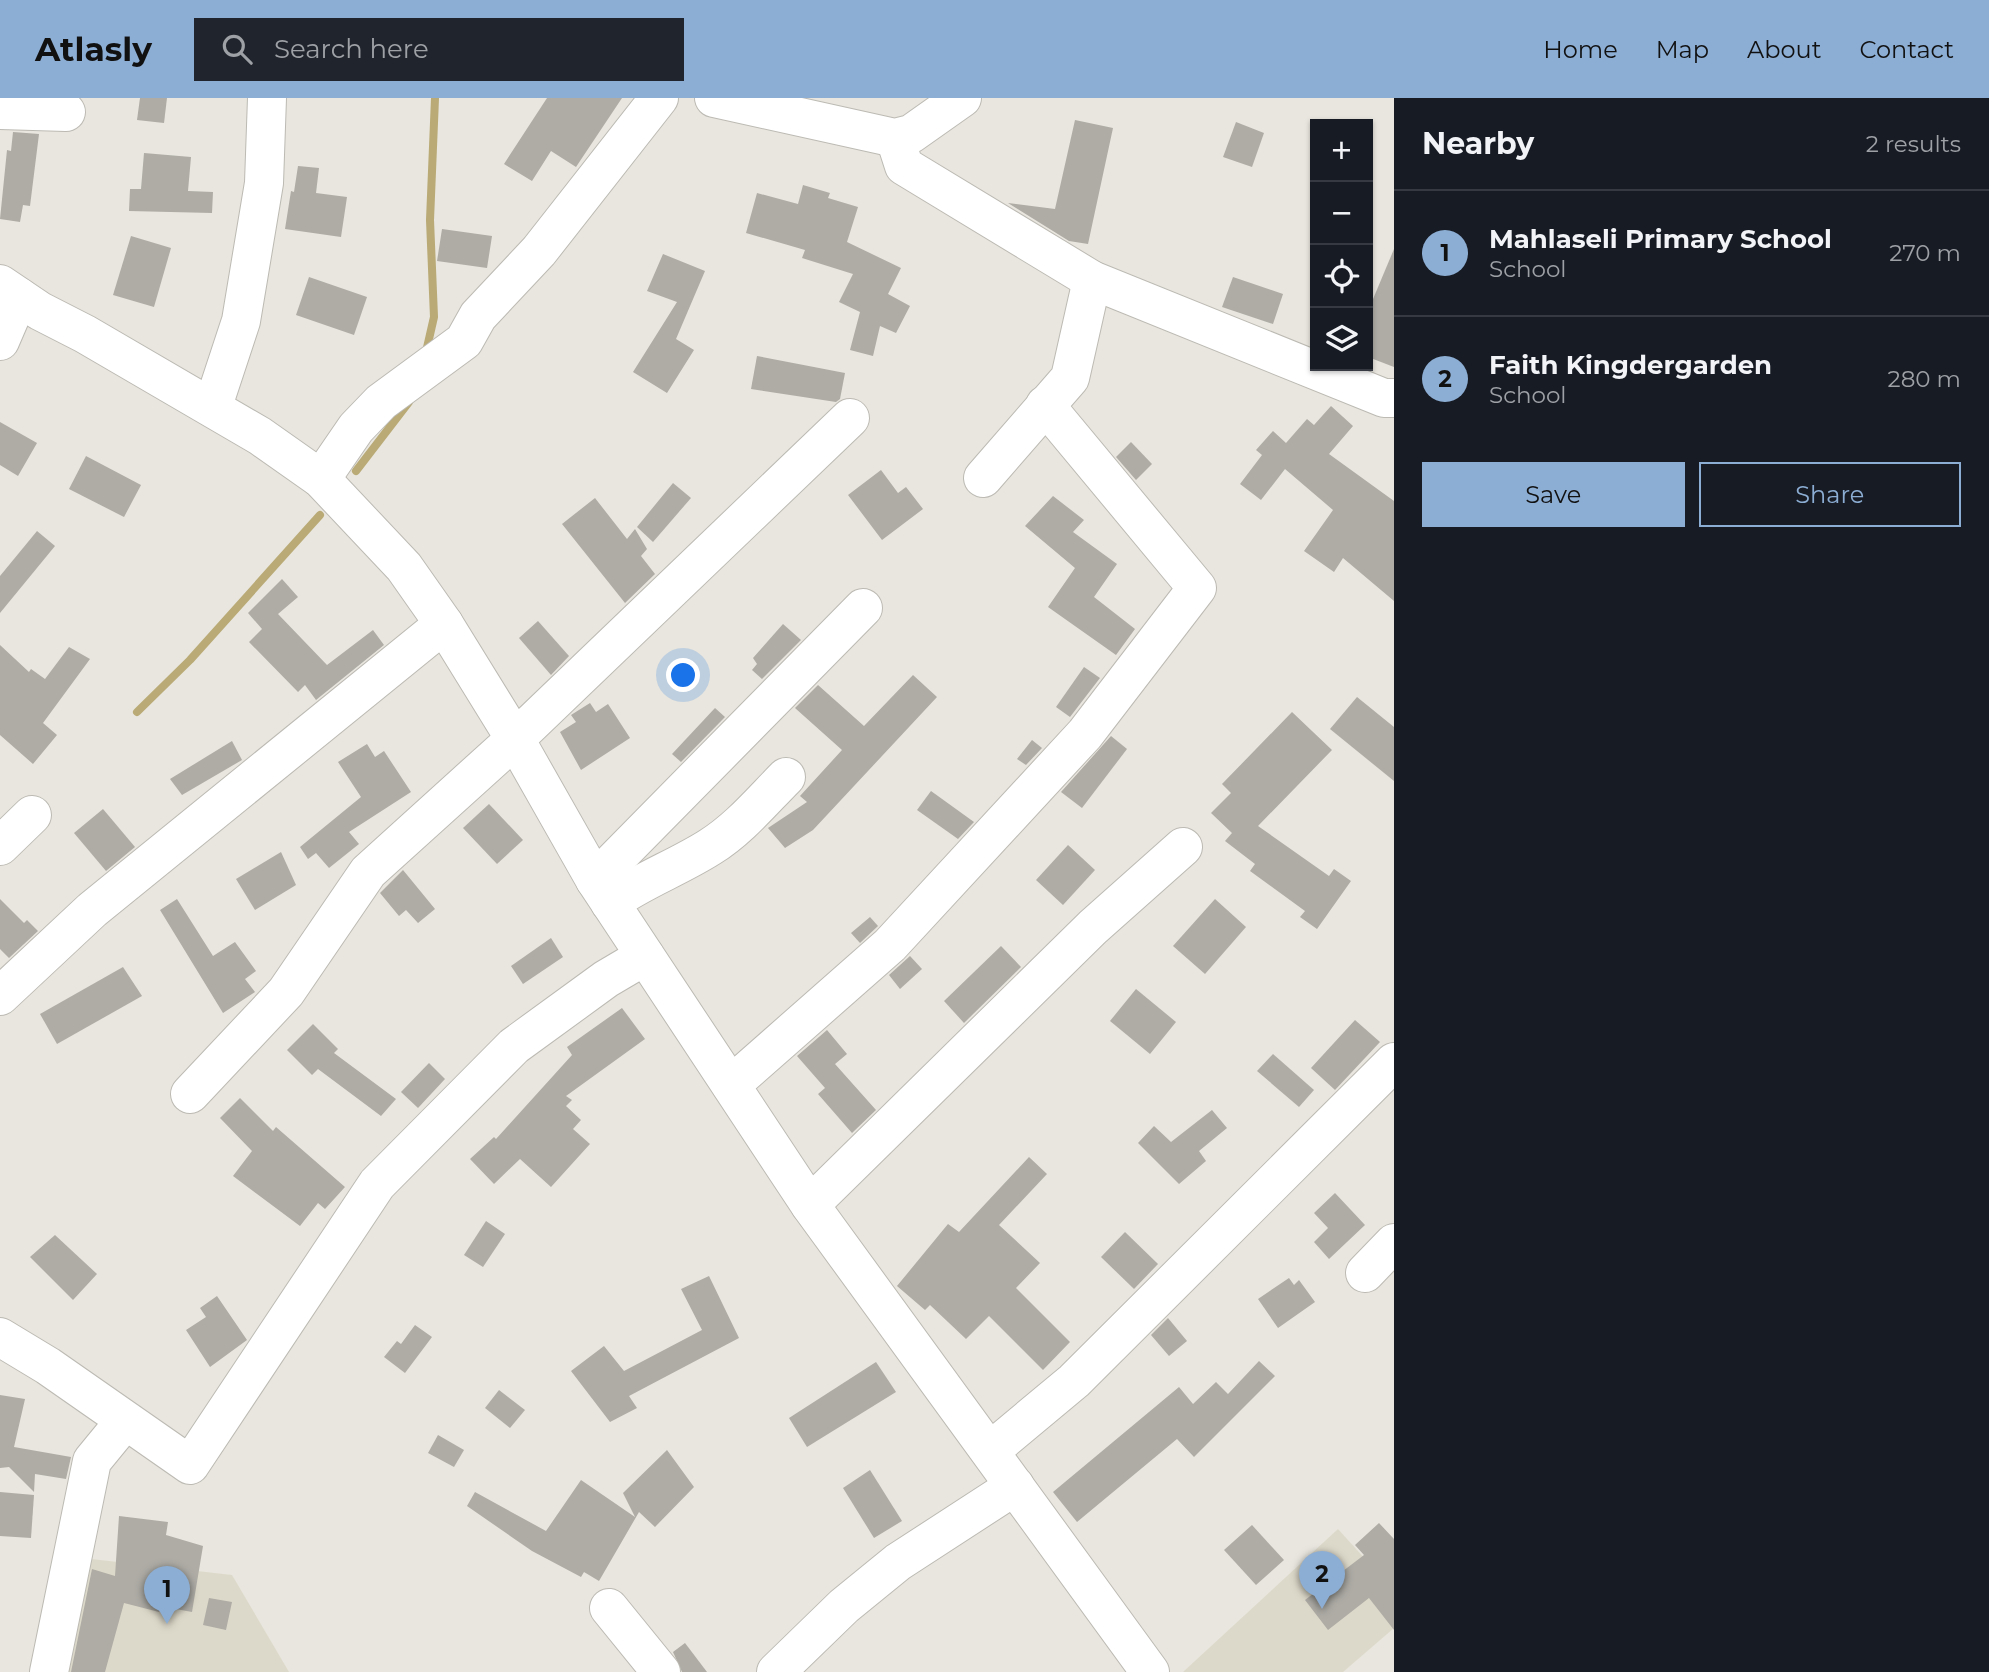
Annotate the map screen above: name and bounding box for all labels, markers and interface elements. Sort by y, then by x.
search box [194,18,684,81]
text: Atlasly [35,29,152,69]
icon: search [218,30,256,68]
text: Search here [274,33,429,65]
text: Home [1543,35,1618,64]
text: Map [1656,35,1709,64]
text: About [1747,35,1821,64]
text: Contact [1859,35,1954,64]
map controls [1310,119,1373,371]
button: + [1310,119,1373,182]
text: Nearby [1422,125,1534,162]
text: 2 results [1866,130,1961,158]
button: − [1310,182,1373,245]
text: Mahlaseli Primary School [1489,223,1832,255]
text: 1 [1440,239,1450,267]
text: 270 m [1889,239,1961,267]
button: locate [1310,245,1373,308]
text: School [1489,255,1567,283]
button: layers [1310,308,1373,371]
text: Faith Kingdergarden [1489,349,1772,381]
text: 2 [1438,365,1452,393]
text: 280 m [1888,365,1961,393]
text: School [1489,381,1567,409]
button: Save [1422,462,1685,527]
button: Share [1699,462,1961,527]
your location [666,658,700,692]
pin: 2 [1299,1551,1345,1609]
pin: 1 [144,1566,190,1624]

